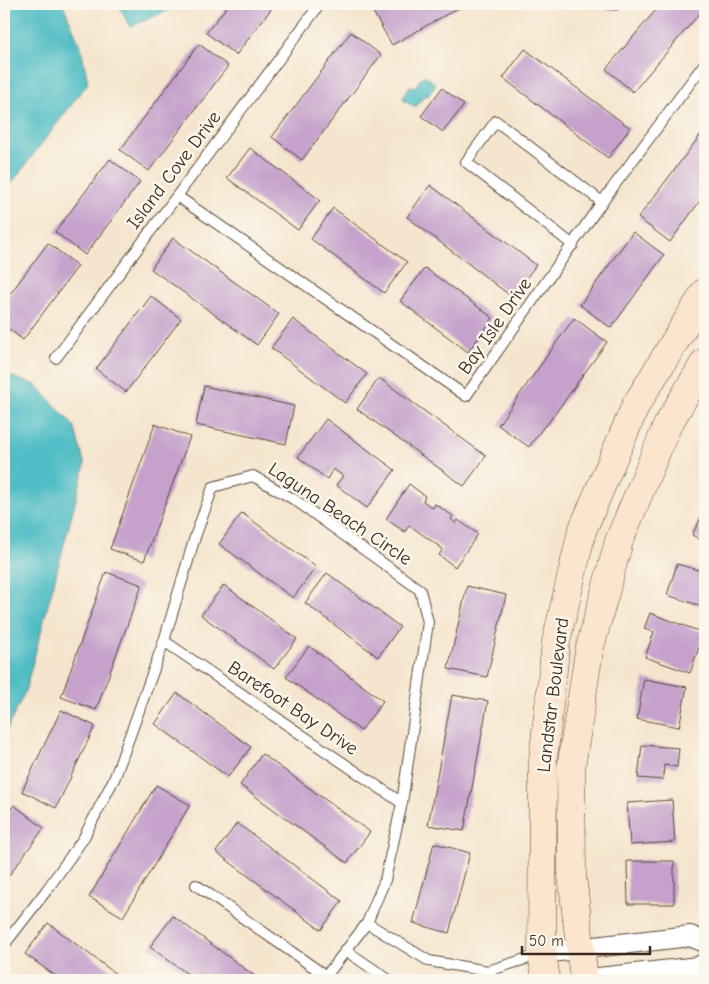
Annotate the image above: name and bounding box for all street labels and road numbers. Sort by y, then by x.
street label: Island Cove Drive [122,107,226,233]
street label: Bay Isle Drive [454,274,536,378]
street label: Laguna Beach Circle [264,458,416,570]
street label: Landstar Boulevard [533,616,573,774]
street label: Barefoot Bay Drive [224,656,362,760]

